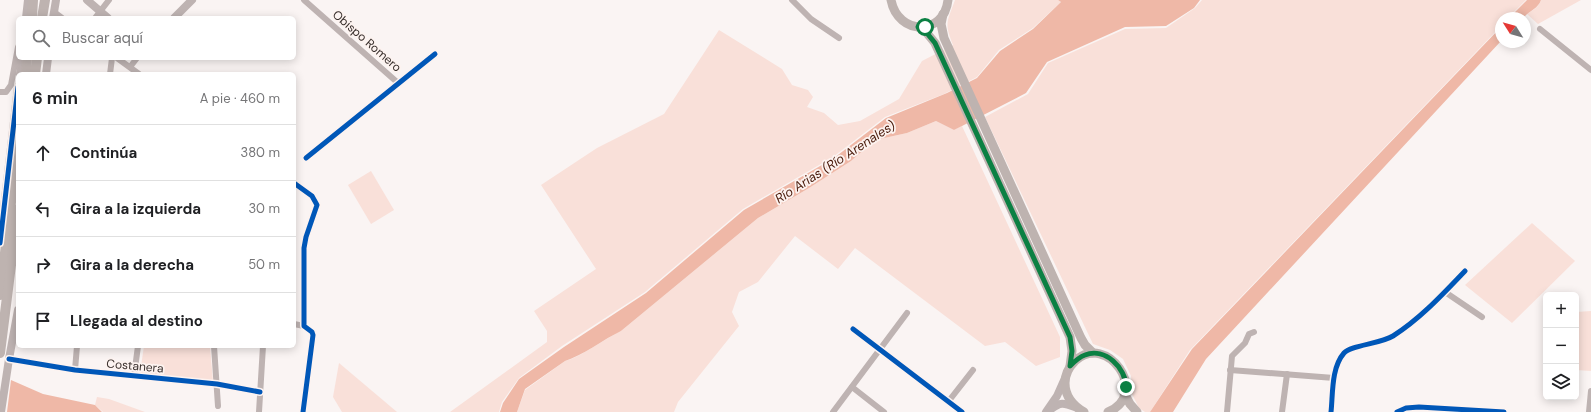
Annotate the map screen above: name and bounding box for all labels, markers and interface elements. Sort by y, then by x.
street label: Obispo Romero [329,7,405,75]
north arrow [1495,12,1531,48]
search box [16,16,296,60]
route start [916,18,934,36]
icon: search [30,27,52,49]
text: Buscar aquí [62,28,143,48]
text: 6 min [32,87,78,109]
text: A pie · 460 m [200,90,280,107]
water label: Río Arias (Río Arenales) [772,117,898,207]
icon: ahead [32,142,54,164]
text: Continúa [70,143,137,163]
text: 380 m [240,144,280,161]
icon: left [32,198,54,220]
text: Gira a la izquierda [70,199,201,219]
text: 30 m [248,200,280,217]
icon: right [32,254,54,276]
text: Gira a la derecha [70,255,194,275]
text: 50 m [248,256,280,273]
map controls [1543,292,1579,400]
button: + [1543,292,1579,328]
icon: arrive [32,310,54,332]
text: Llegada al destino [70,311,203,331]
button: − [1543,328,1579,364]
street label: Costanera [106,356,164,376]
button: layers [1543,364,1579,400]
route end [1117,378,1135,396]

